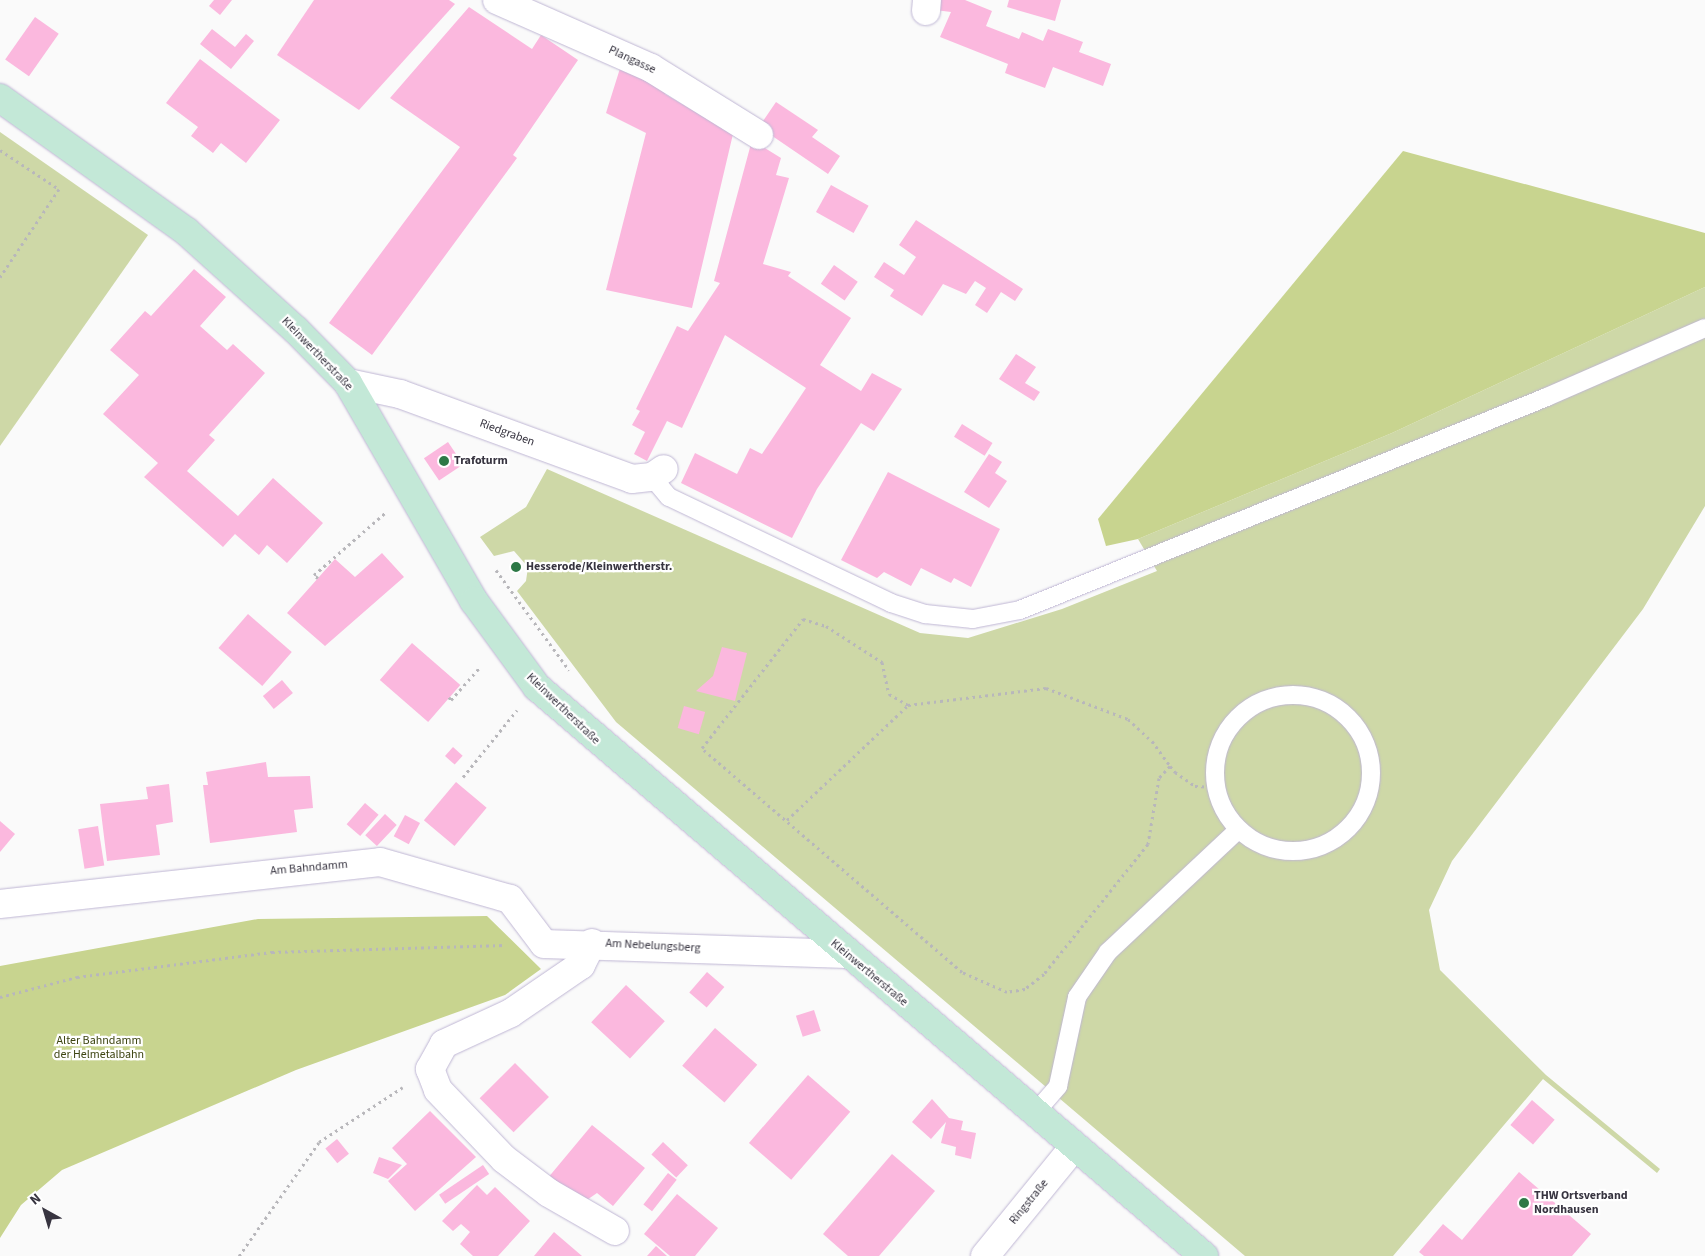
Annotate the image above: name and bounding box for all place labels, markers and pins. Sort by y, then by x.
place label: Trafoturm [454,454,508,468]
marker: Trafoturm [438,455,450,467]
place label: Hesserode/Kleinwertherstr. [526,560,672,574]
marker: Hesserode/Kleinwertherstr. [510,561,522,573]
place label: THW Ortsverband Nordhausen [1534,1189,1628,1217]
marker: THW Ortsverband Nordhausen [1518,1197,1530,1209]

